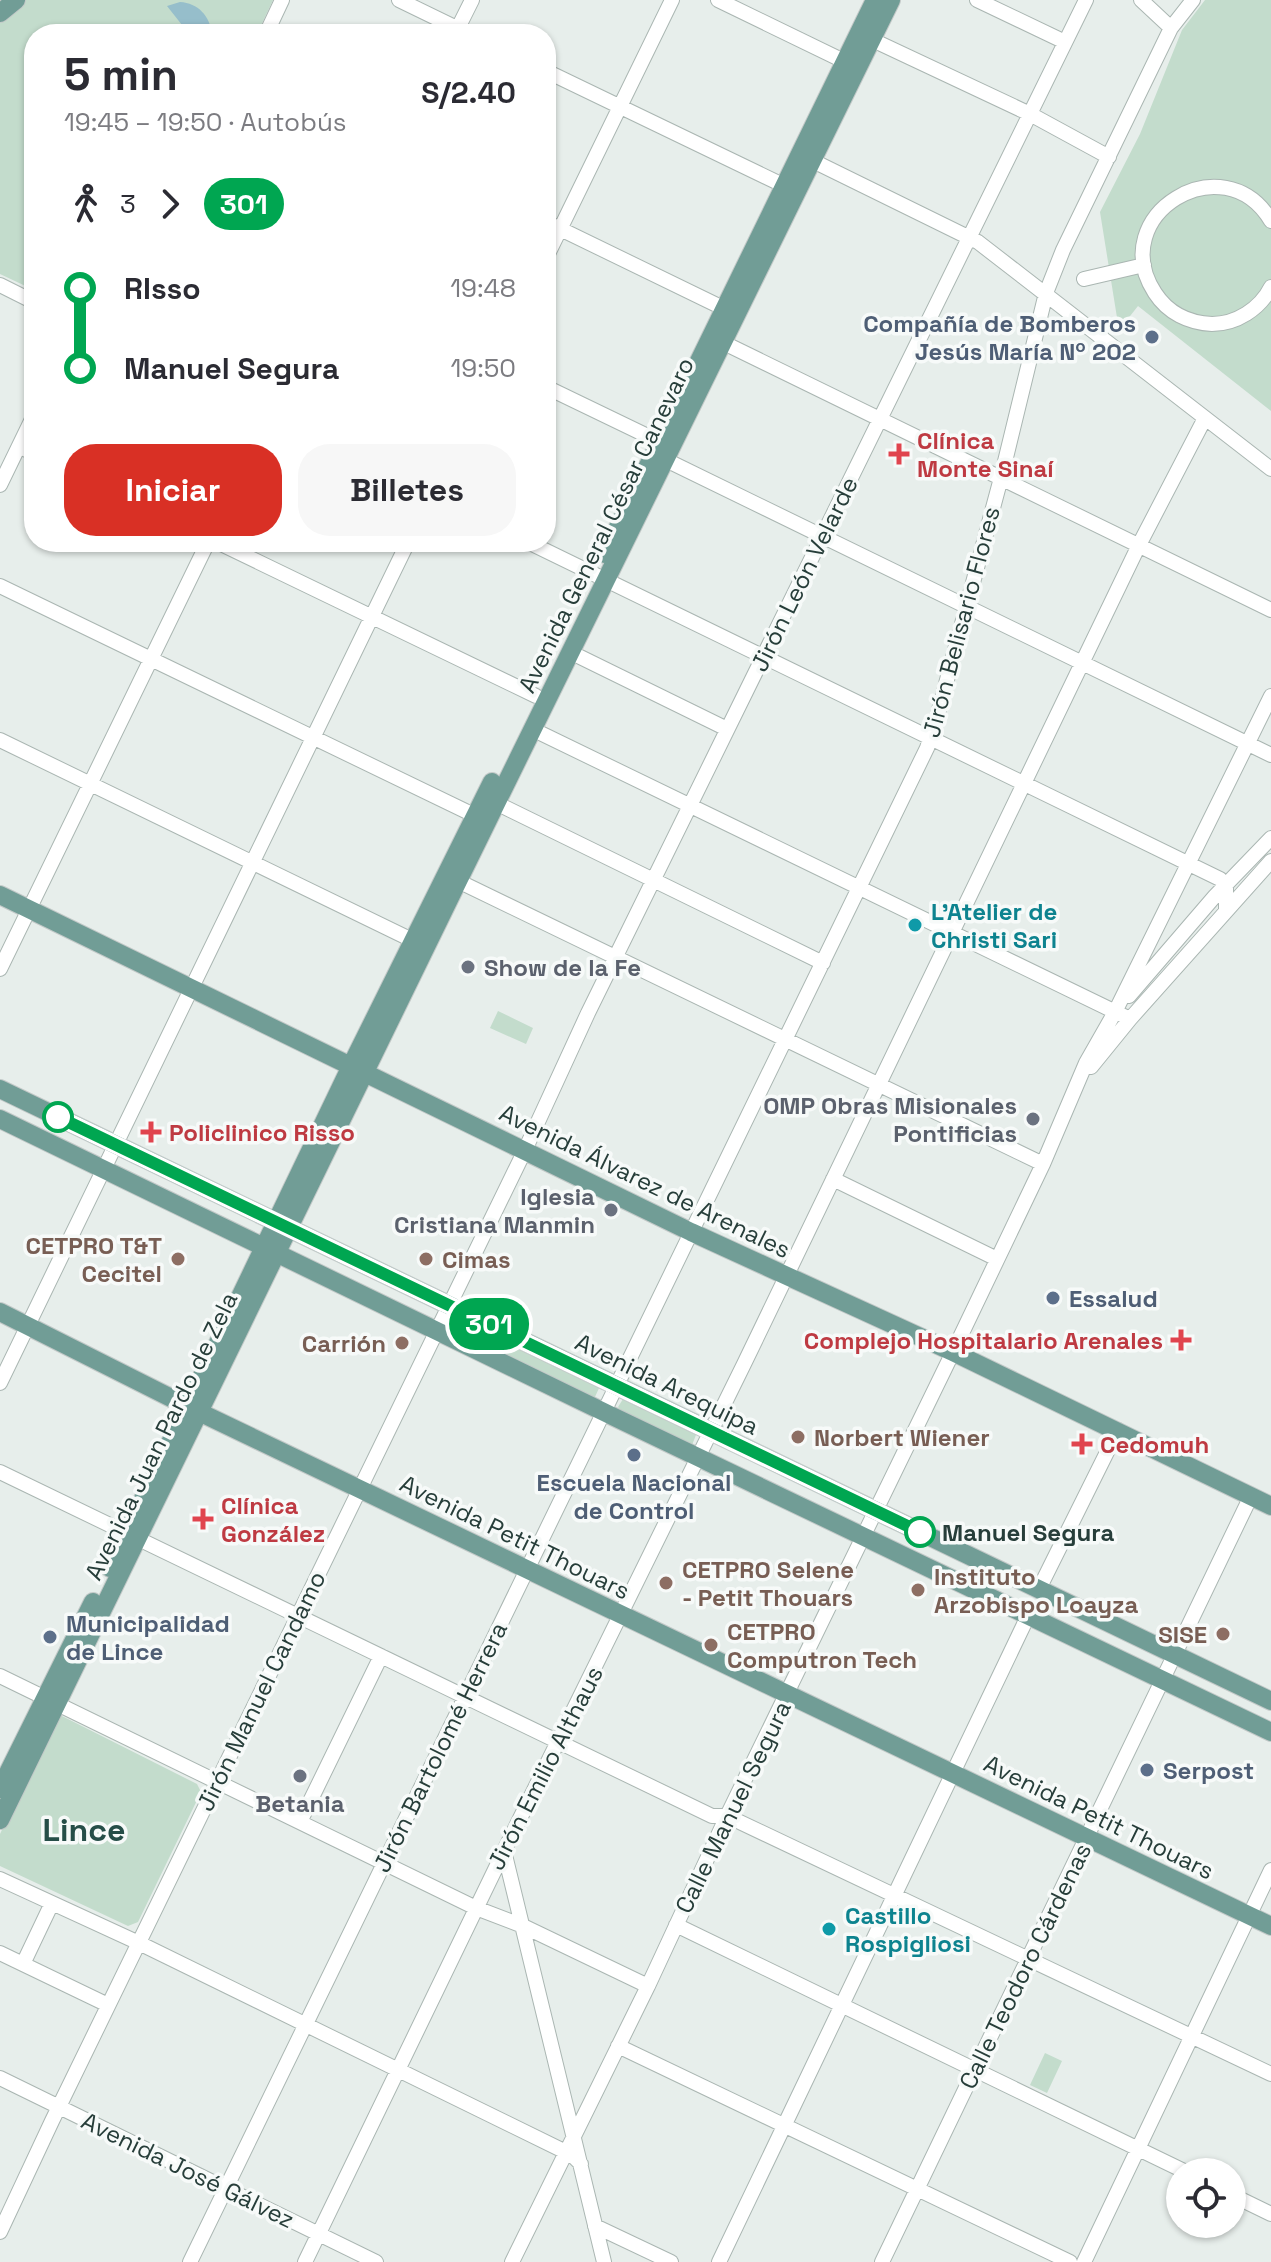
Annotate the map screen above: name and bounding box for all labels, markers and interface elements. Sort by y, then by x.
text: 5 min [64,47,178,103]
text: S/2.40 [421,73,516,112]
text: 19:45 – 19:50 · Autobús [64,105,347,139]
icon: walk [64,182,108,226]
icon: forward [148,182,192,226]
text: 301 [220,186,268,222]
text: 3 [120,187,136,221]
text: RIsso [124,269,201,308]
text: 19:48 [450,271,516,305]
place label: Compañía de Bomberos Jesús María Nº 202 [863,308,1136,367]
marker: Compañía de Bomberos Jesús María Nº 202 [1143,328,1161,346]
text: Manuel Segura [124,349,339,388]
text: 19:50 [450,351,516,385]
street label: Avenida General César Canevaro [511,352,701,698]
place label: Clínica Monte Sinaí [917,425,1054,484]
marker: Clínica Monte Sinaí [888,443,910,465]
button: Iniciar [64,444,282,536]
button: Billetes [298,444,516,536]
street label: Jirón León Velarde [743,471,865,677]
street label: Jirón Belisario Flores [915,503,1007,741]
place label: L’Atelier de Christi Sari [931,896,1057,955]
marker: L’Atelier de Christi Sari [906,916,924,934]
place label: Show de la Fe [484,952,641,983]
marker: Show de la Fe [459,958,477,976]
place label: OMP Obras Misionales Pontificias [763,1090,1017,1149]
street label: Avenida Álvarez de Arenales [494,1097,796,1265]
unlabelled marker [43,1102,73,1132]
marker: OMP Obras Misionales Pontificias [1024,1110,1042,1128]
place label: Policlinico Risso [169,1117,355,1148]
marker: Policlinico Risso [140,1121,162,1143]
place label: Iglesia Cristiana Manmin [394,1181,595,1240]
marker: Iglesia Cristiana Manmin [602,1201,620,1219]
place label: CETPRO T&T Cecitel [25,1230,162,1289]
place label: Cimas [442,1244,511,1275]
marker: CETPRO T&T Cecitel [169,1250,187,1268]
marker: Cimas [417,1250,435,1268]
place label: Essalud [1069,1283,1158,1314]
street label: Avenida Juan Pardo de Zela [78,1287,244,1585]
marker: Essalud [1044,1289,1062,1307]
line badge: 301 [443,1298,535,1350]
text: 301 [465,1306,513,1342]
place label: Complejo Hospitalario Arenales [804,1325,1163,1356]
street label: Avenida Arequipa [570,1326,764,1442]
place label: Carrión [302,1328,386,1359]
marker: Complejo Hospitalario Arenales [1170,1329,1192,1351]
marker: Carrión [393,1334,411,1352]
place label: Norbert Wiener [814,1422,990,1453]
marker: Norbert Wiener [789,1428,807,1446]
place label: Cedomuh [1100,1429,1209,1460]
marker: Cedomuh [1071,1433,1093,1455]
marker: Escuela Nacional de Control [625,1446,643,1464]
place label: Escuela Nacional de Control [537,1467,731,1526]
street label: Avenida Petit Thouars [395,1468,635,1606]
place label: Clínica González [221,1490,325,1549]
marker: Clínica González [192,1508,214,1530]
marker: Manuel Segura [905,1517,935,1547]
place label: Manuel Segura [942,1517,1114,1548]
place label: CETPRO Selene - Petit Thouars [682,1554,854,1613]
place label: Instituto Arzobispo Loayza [934,1561,1138,1620]
street label: Jirón Manuel Candamo [189,1566,333,1816]
marker: CETPRO Selene - Petit Thouars [657,1574,675,1592]
marker: Instituto Arzobispo Loayza [909,1581,927,1599]
place label: Municipalidad de Lince [66,1608,230,1667]
place label: CETPRO Computron Tech [727,1616,917,1675]
street label: Jirón Bartolomé Herrera [366,1617,514,1877]
place label: SISE [1158,1619,1207,1650]
marker: SISE [1214,1625,1232,1643]
marker: Municipalidad de Lince [41,1628,59,1646]
marker: CETPRO Computron Tech [702,1636,720,1654]
street label: Jirón Emilio Althaus [480,1661,610,1875]
street label: Calle Manuel Segura [668,1695,798,1918]
street label: Avenida Petit Thouars [979,1748,1219,1886]
place label: Serpost [1163,1755,1254,1786]
marker: Serpost [1138,1761,1156,1779]
marker: Betania [291,1767,309,1785]
place label: Betania [255,1788,345,1819]
district label: Lince [43,1810,125,1850]
street label: Calle Teodoro Cárdenas [952,1838,1098,2094]
place label: Castillo Rospigliosi [845,1900,971,1959]
marker: Castillo Rospigliosi [820,1920,838,1938]
street label: Avenida José Gálvez [76,2105,300,2235]
map controls [1166,2158,1246,2238]
button: locate [1166,2158,1246,2238]

